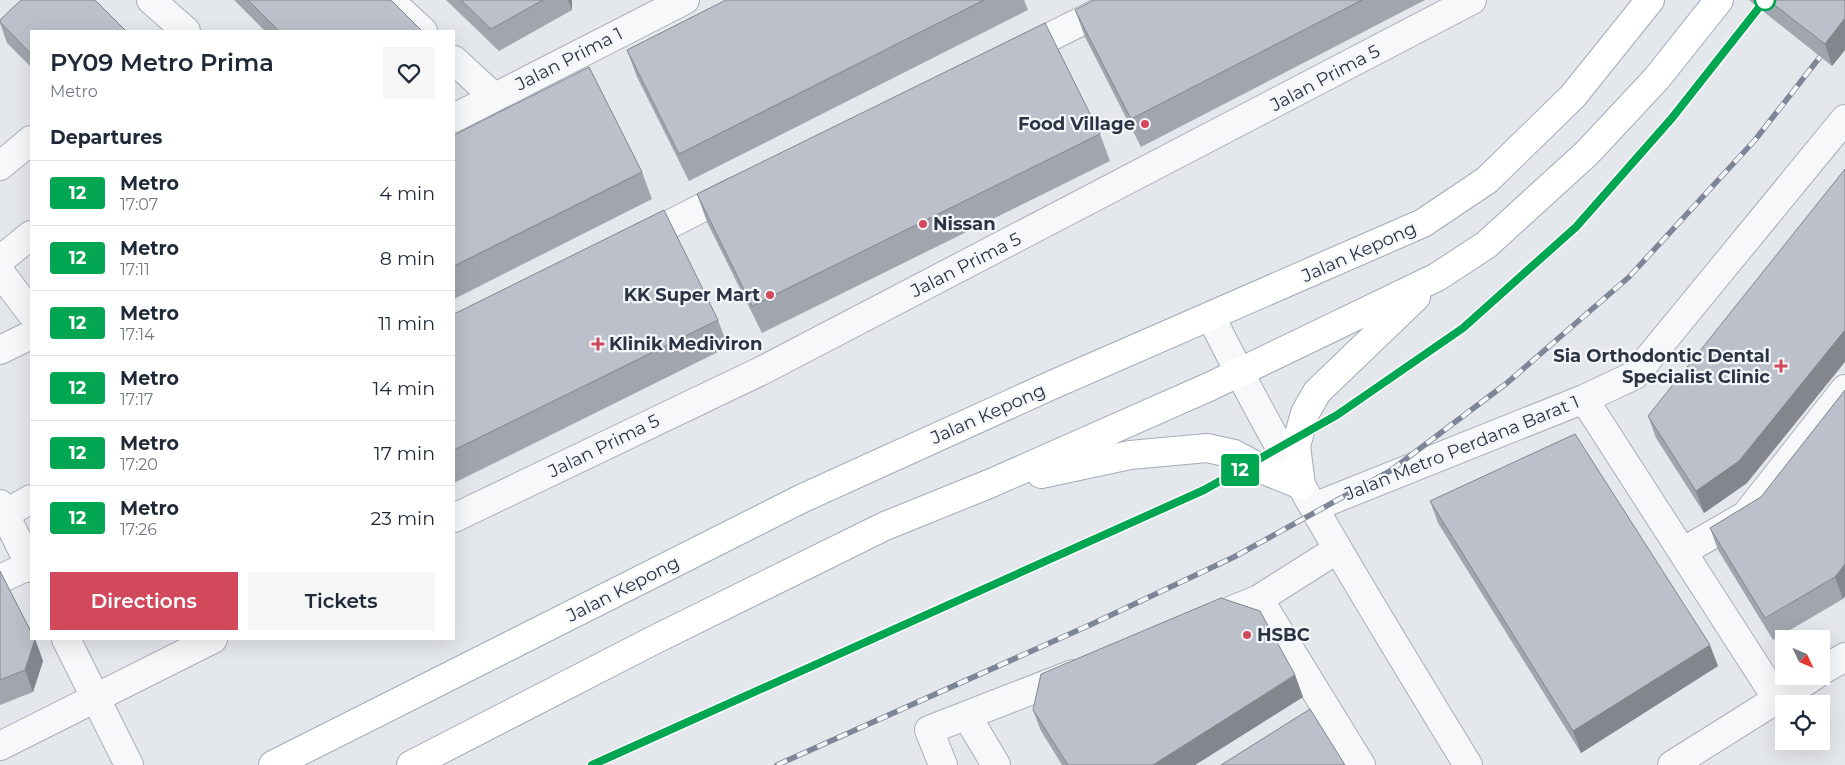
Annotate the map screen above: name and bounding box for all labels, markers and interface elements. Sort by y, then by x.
unlabelled marker [1754,0,1776,11]
street label: Jalan Prima 1 [511,23,626,96]
street label: Jalan Prima 5 [1266,40,1384,117]
button: heart [383,47,435,99]
text: PY09 Metro Prima [50,48,274,77]
text: Metro [50,82,98,101]
place label: Food Village [1018,113,1135,135]
marker: Food Village [1139,118,1151,130]
text: Departures [50,126,162,149]
text: Metro [120,172,179,195]
text: 12 [69,182,86,204]
text: 4 min [379,182,435,205]
text: 17:07 [120,195,158,214]
place label: Nissan [933,213,996,235]
street label: Jalan Kepong [1297,217,1420,288]
marker: Nissan [917,218,929,230]
street label: Jalan Prima 5 [906,228,1025,303]
text: Metro [120,237,179,260]
text: 12 [69,247,86,269]
text: 8 min [380,247,435,270]
text: 17:11 [120,260,150,279]
place label: KK Super Mart [624,284,760,306]
marker: KK Super Mart [764,289,776,301]
text: Metro [120,302,179,325]
text: 12 [69,312,86,334]
text: 11 min [378,312,435,335]
text: 17:14 [120,325,155,344]
place label: Klinik Mediviron [609,333,762,355]
marker: Klinik Mediviron [591,337,605,351]
place label: Sia Orthodontic Dental Specialist Clinic [1553,345,1770,388]
marker: Sia Orthodontic Dental Specialist Clinic [1774,359,1788,373]
text: Metro [120,367,179,390]
text: 12 [69,377,86,399]
text: 14 min [372,377,435,400]
street label: Jalan Kepong [926,379,1049,450]
text: 17:17 [120,390,153,409]
street label: Jalan Metro Perdana Barat 1 [1341,391,1583,506]
street label: Jalan Prima 5 [544,410,663,483]
text: Metro [120,432,179,455]
text: 12 [69,442,86,464]
text: 17 min [374,442,435,465]
line badge: 12 [1218,454,1262,486]
text: 17:20 [120,455,158,474]
text: 12 [1231,459,1249,481]
text: Metro [120,497,179,520]
text: 12 [69,507,86,529]
text: 23 min [370,507,435,530]
text: 17:26 [120,520,157,539]
street label: Jalan Kepong [562,551,683,627]
button: Directions [50,572,238,630]
button: Tickets [248,572,435,630]
place label: HSBC [1257,624,1310,646]
marker: HSBC [1241,629,1253,641]
north arrow [1775,630,1830,685]
map controls [1775,630,1830,750]
button: locate [1775,695,1830,750]

